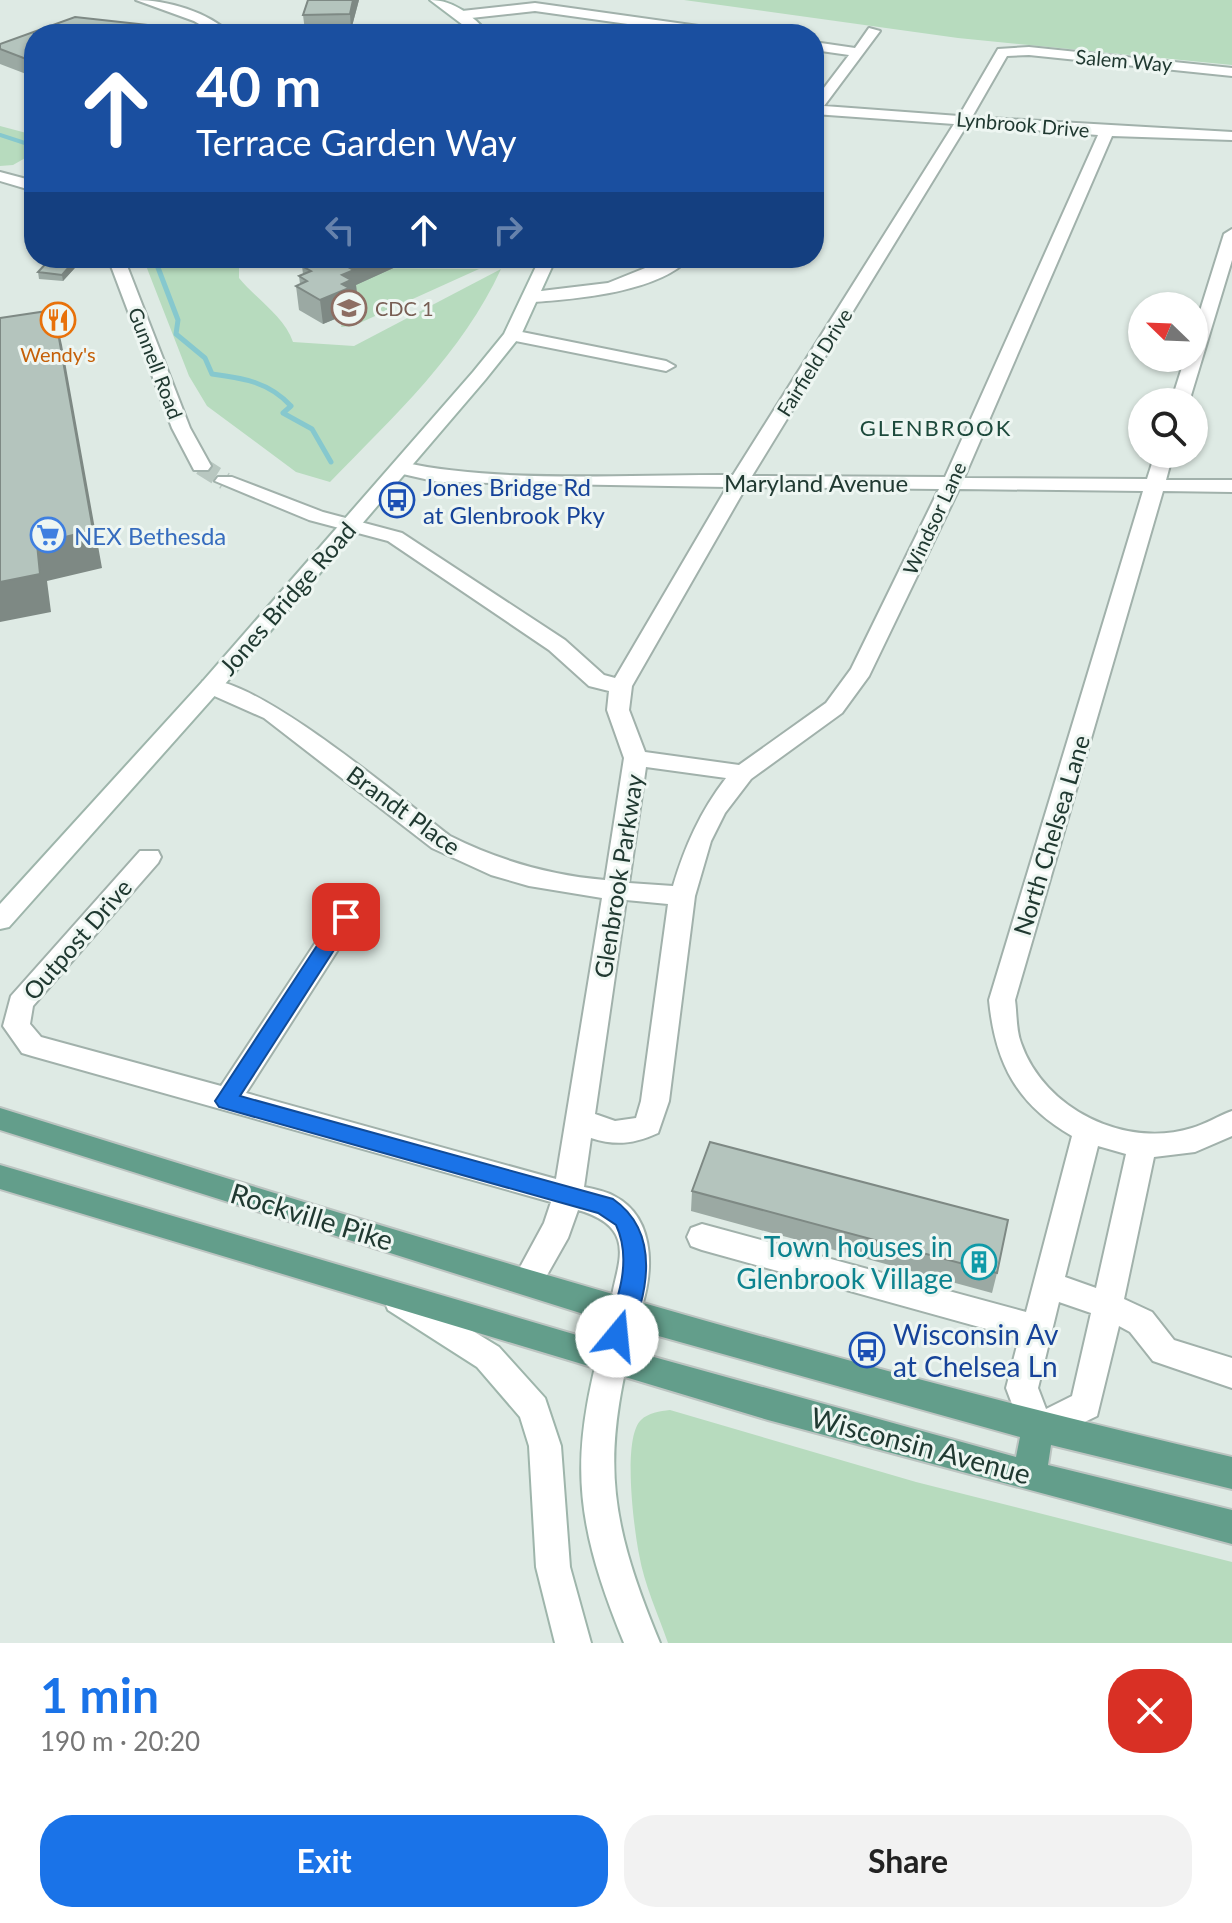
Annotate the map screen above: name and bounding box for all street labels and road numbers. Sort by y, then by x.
street label: Salem Way [1075,44,1174,76]
street label: Lynbrook Drive [955,106,1091,142]
street label: Gunnell Road [124,304,188,422]
street label: Fairfield Drive [771,304,857,420]
street label: Windsor Lane [897,458,971,578]
street label: Maryland Avenue [724,468,908,497]
street label: Jones Bridge Road [213,515,361,681]
street label: North Chelsea Lane [1007,731,1095,939]
street label: Brandt Place [342,759,466,861]
street label: Glenbrook Parkway [588,771,649,980]
street label: Outpost Drive [17,873,137,1005]
street label: Rockville Pike [227,1175,397,1257]
street label: Wisconsin Avenue [808,1399,1034,1491]

